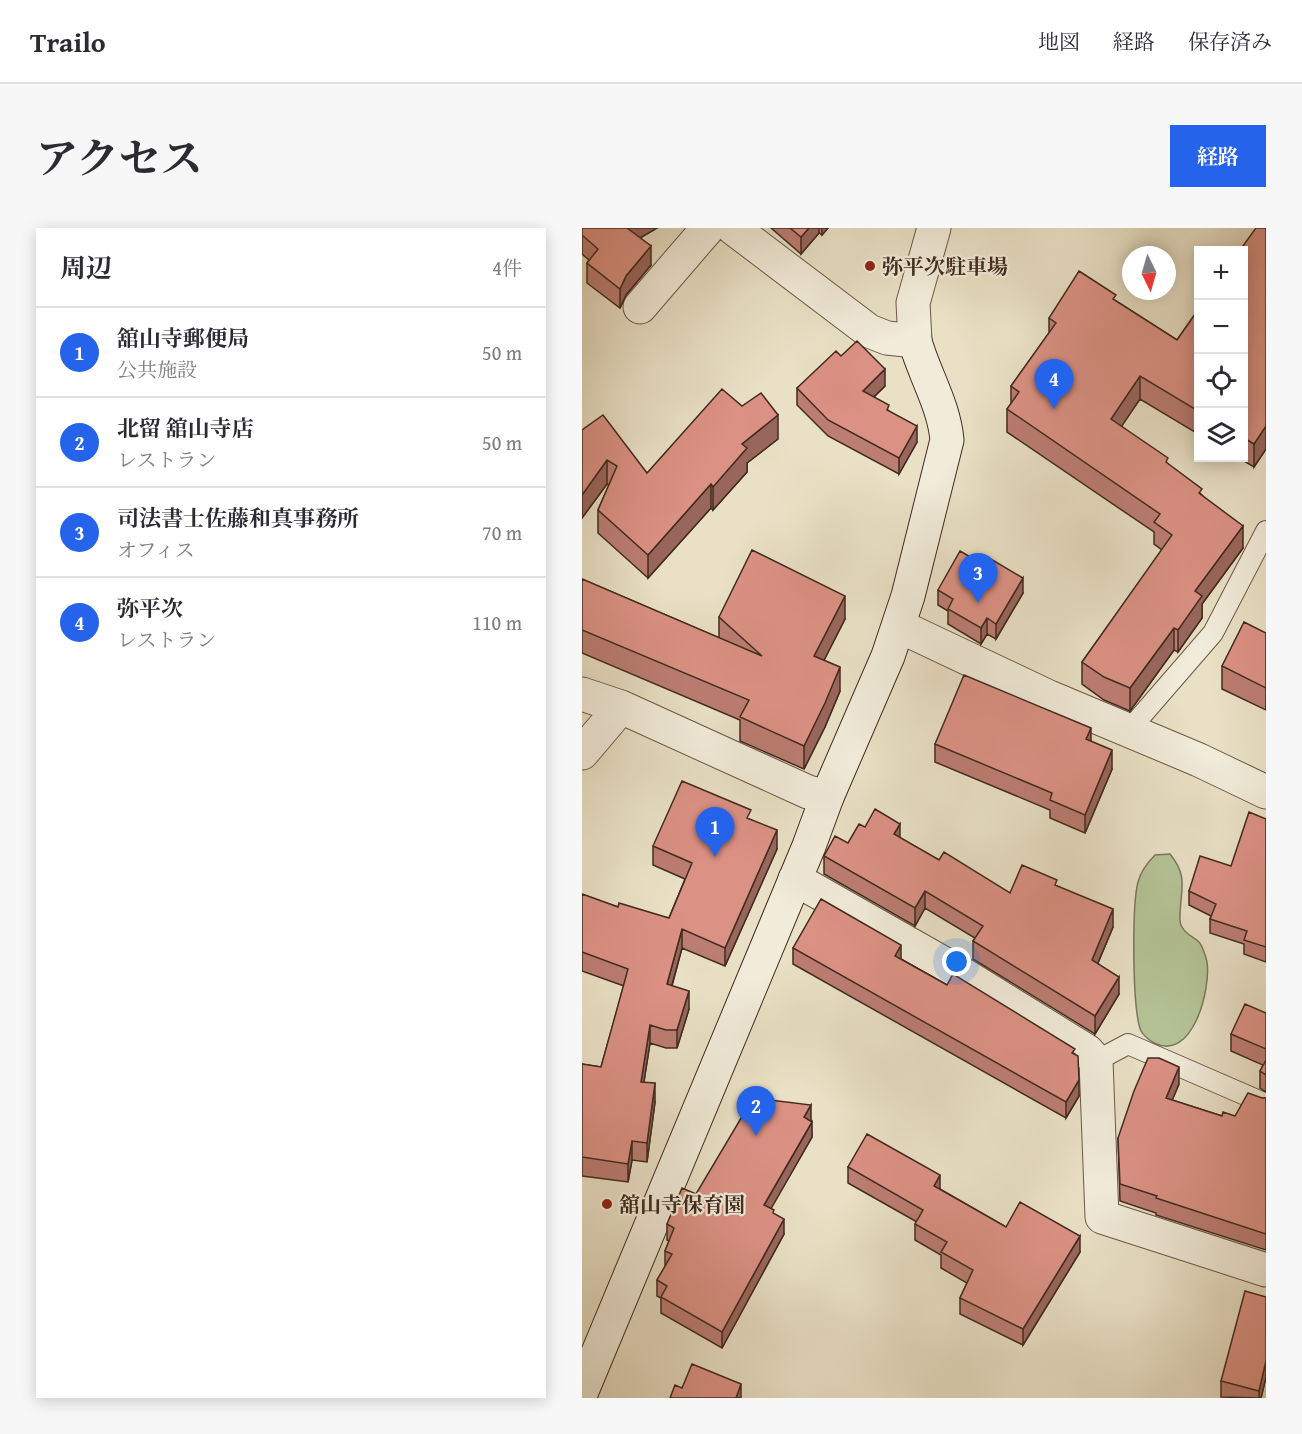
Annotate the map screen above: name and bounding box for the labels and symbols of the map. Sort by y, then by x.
north arrow [1122,246,1176,300]
place label: 弥平次駐車場 [882,251,1008,282]
marker: 弥平次駐車場 [863,259,877,273]
pin: 4 [1034,360,1074,409]
pin: 3 [958,554,998,603]
pin: 1 [696,808,734,857]
your location [942,947,971,976]
pin: 2 [736,1086,776,1136]
place label: 舘山寺保育園 [619,1189,745,1220]
marker: 舘山寺保育園 [600,1197,614,1211]

